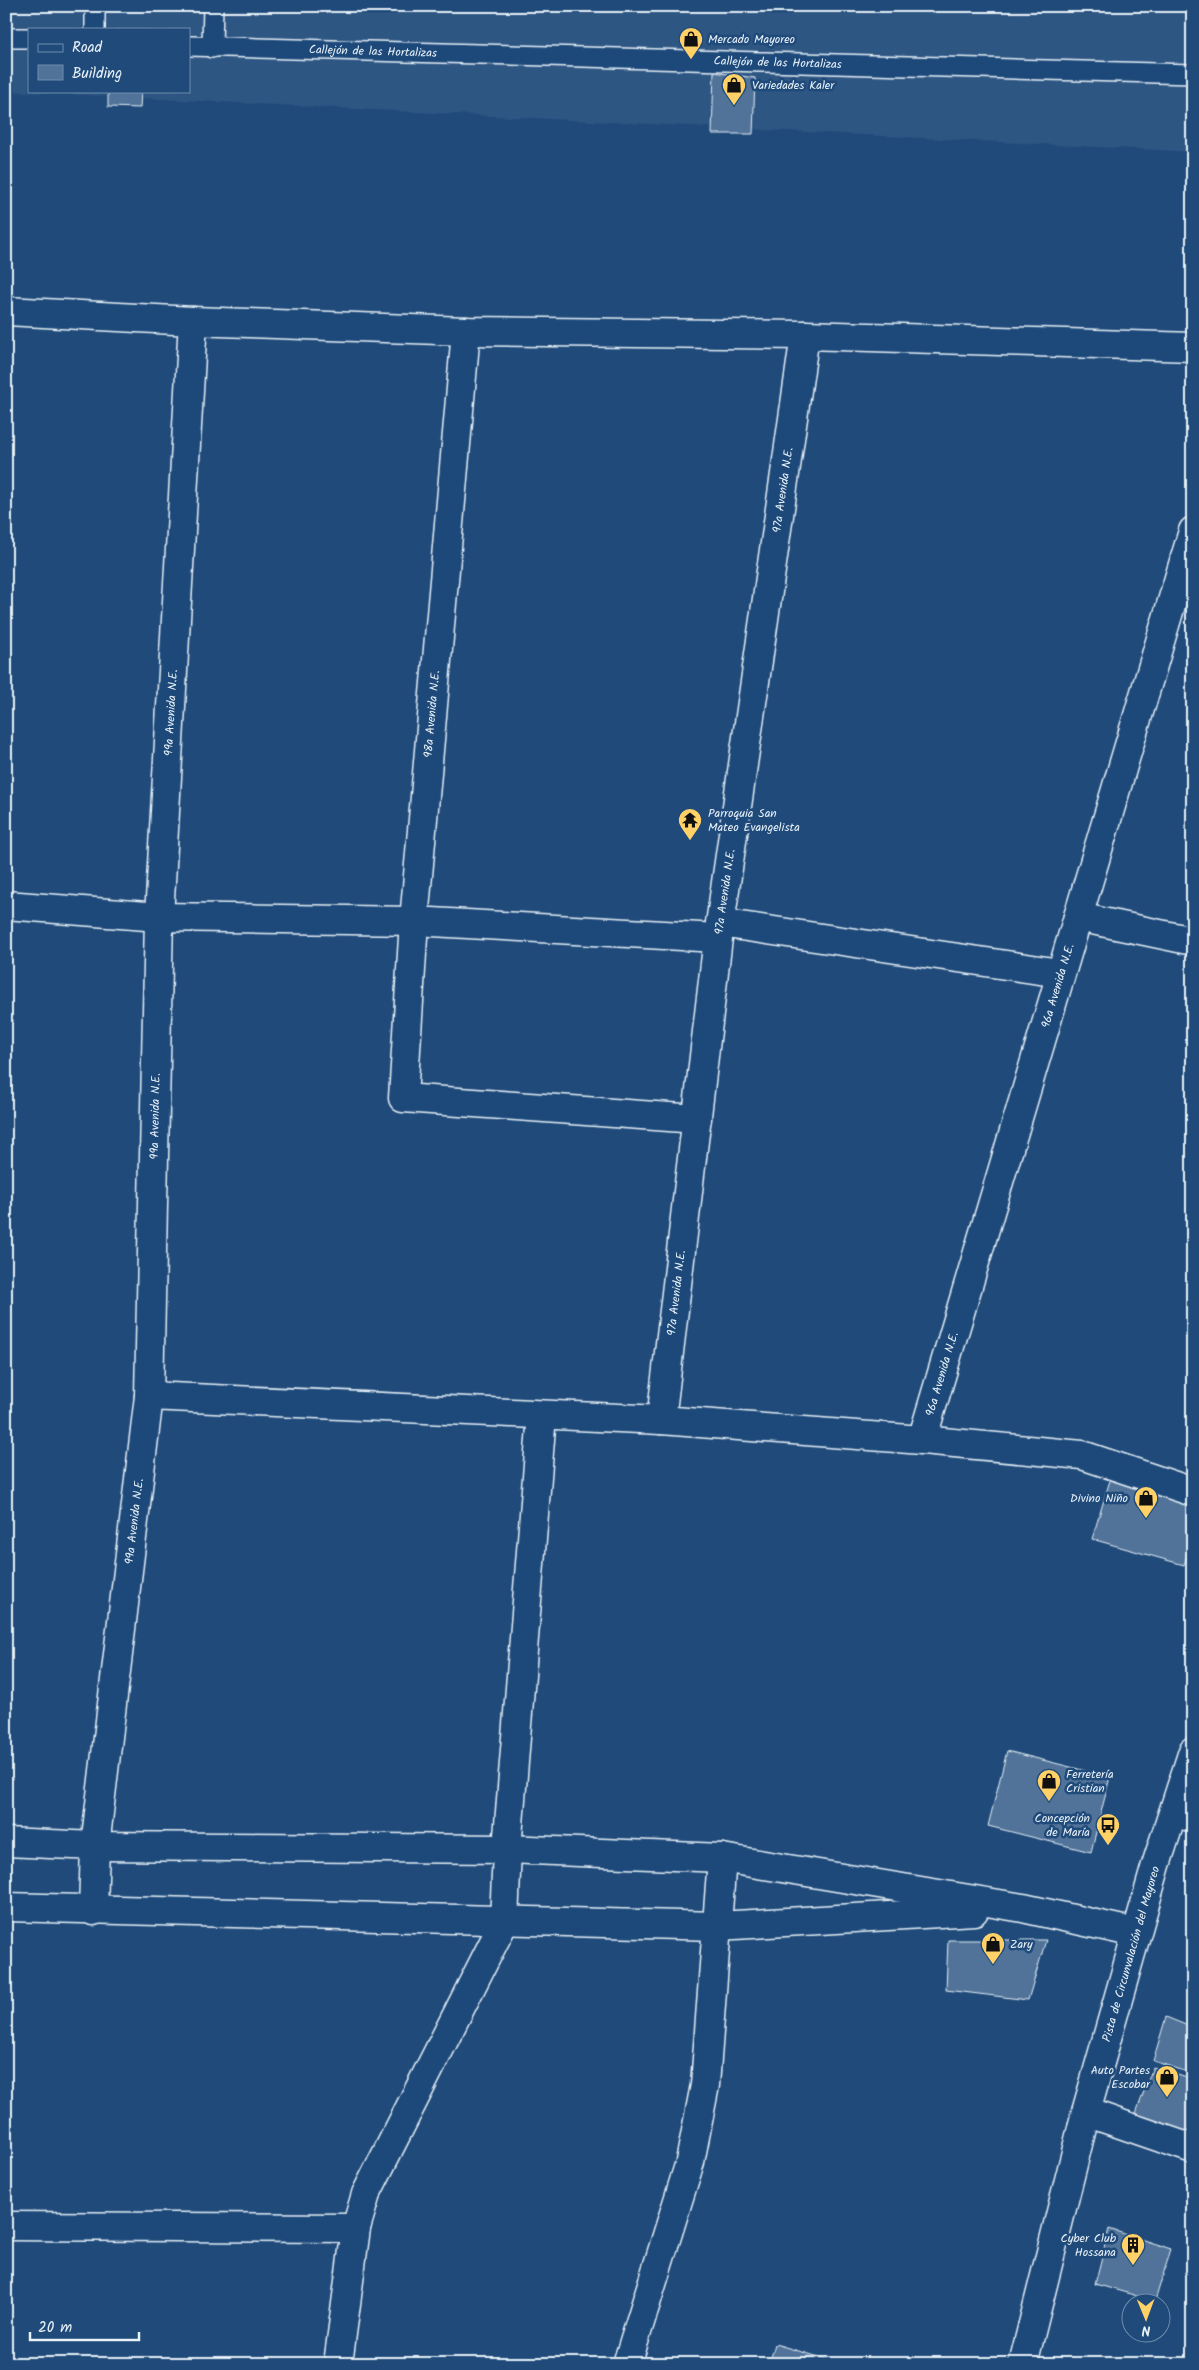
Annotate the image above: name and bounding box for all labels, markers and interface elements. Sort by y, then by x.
shop icon: Mercado Mayoreo [678,26,704,60]
legend [28,28,190,92]
place label: Mercado Mayoreo [708,30,795,49]
text: Road [72,36,103,60]
street label: Callejón de las Hortalizas [309,40,437,62]
street label: Callejón de las Hortalizas [713,51,842,74]
text: Building [72,62,122,86]
shop icon: Variedades Kaler [721,72,747,106]
place label: Variedades Kaler [752,76,835,95]
street label: 97a Avenida N.E. [767,446,798,534]
street label: 99a Avenida N.E. [159,669,183,756]
street label: 98a Avenida N.E. [419,669,445,759]
place label: Parroquia San Mateo Evangelista [708,804,800,837]
temple icon: Parroquia San Mateo Evangelista [677,807,703,841]
street label: 97a Avenida N.E. [709,848,740,936]
street label: 96a Avenida N.E. [1036,941,1079,1030]
street label: 99a Avenida N.E. [144,1073,165,1160]
street label: 97a Avenida N.E. [662,1249,691,1337]
street label: 96a Avenida N.E. [920,1329,963,1418]
street label: 99a Avenida N.E. [119,1477,149,1565]
shop icon: Divino Niño [1133,1485,1159,1519]
place label: Divino Niño [1070,1489,1128,1508]
place label: Ferretería Cristian [1066,1765,1114,1798]
shop icon: Ferretería Cristian [1036,1768,1062,1802]
place label: Concepción de María [1034,1809,1090,1842]
bus stop icon: Concepción de María [1095,1812,1121,1846]
street label: Pista de Circunvalación del Mayoreo [1097,1864,1165,2044]
shop icon: Zary [980,1931,1006,1965]
place label: Zary [1010,1935,1033,1954]
place label: Auto Partes Escobar [1091,2061,1151,2094]
shop icon: Auto Partes Escobar [1154,2064,1180,2098]
place label: Cyber Club Hossana [1060,2229,1117,2262]
building icon: Cyber Club Hossana [1120,2232,1146,2266]
north arrow [1122,2292,1172,2342]
scale bar [30,2310,139,2342]
text: 20 m [38,2316,72,2340]
text: N [1141,2319,1151,2341]

